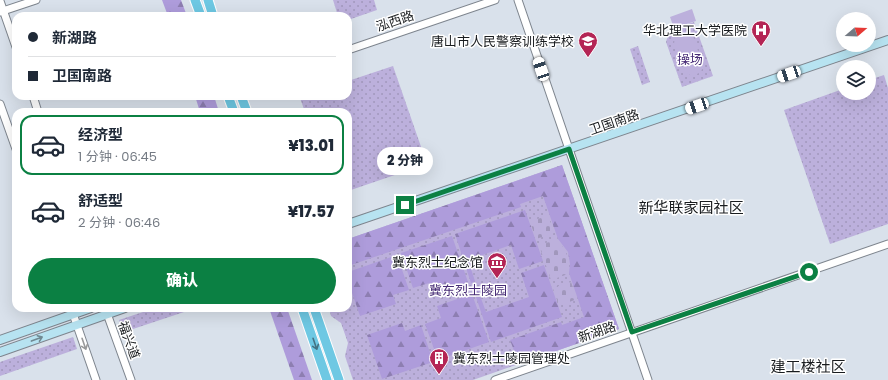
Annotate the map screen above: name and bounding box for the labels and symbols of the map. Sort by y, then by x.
street label: 泓西路 [373,6,417,36]
north arrow [836,12,876,52]
hospital icon: 华北理工大学医院 [750,19,772,47]
place label: 华北理工大学医院 [643,21,747,40]
school or university icon: 唐山市人民警察训练学校 [577,30,599,58]
place label: 唐山市人民警察训练学校 [431,32,574,51]
park label: 操场 [677,50,703,69]
car [531,56,551,82]
car [776,64,802,84]
car [684,96,710,116]
street label: 卫国南路 [586,105,642,139]
callout: 2 分钟 [377,147,433,175]
route end [396,196,414,214]
district label: 新华联家园社区 [638,197,744,218]
museum icon: 冀东烈士纪念馆 [486,251,508,279]
place label: 冀东烈士纪念馆 [392,253,483,272]
route start [800,263,818,281]
park label: 冀东烈士陵园 [429,281,507,300]
street label: 新湖路 [575,317,619,347]
street label: 福兴道 [113,318,145,362]
one-way arrow [30,334,42,342]
one-way arrow [81,337,88,350]
one-way arrow [311,338,319,350]
building icon: 冀东烈士陵园管理处 [428,347,450,375]
place label: 冀东烈士陵园管理处 [453,349,570,368]
district label: 建工楼社区 [770,356,846,377]

